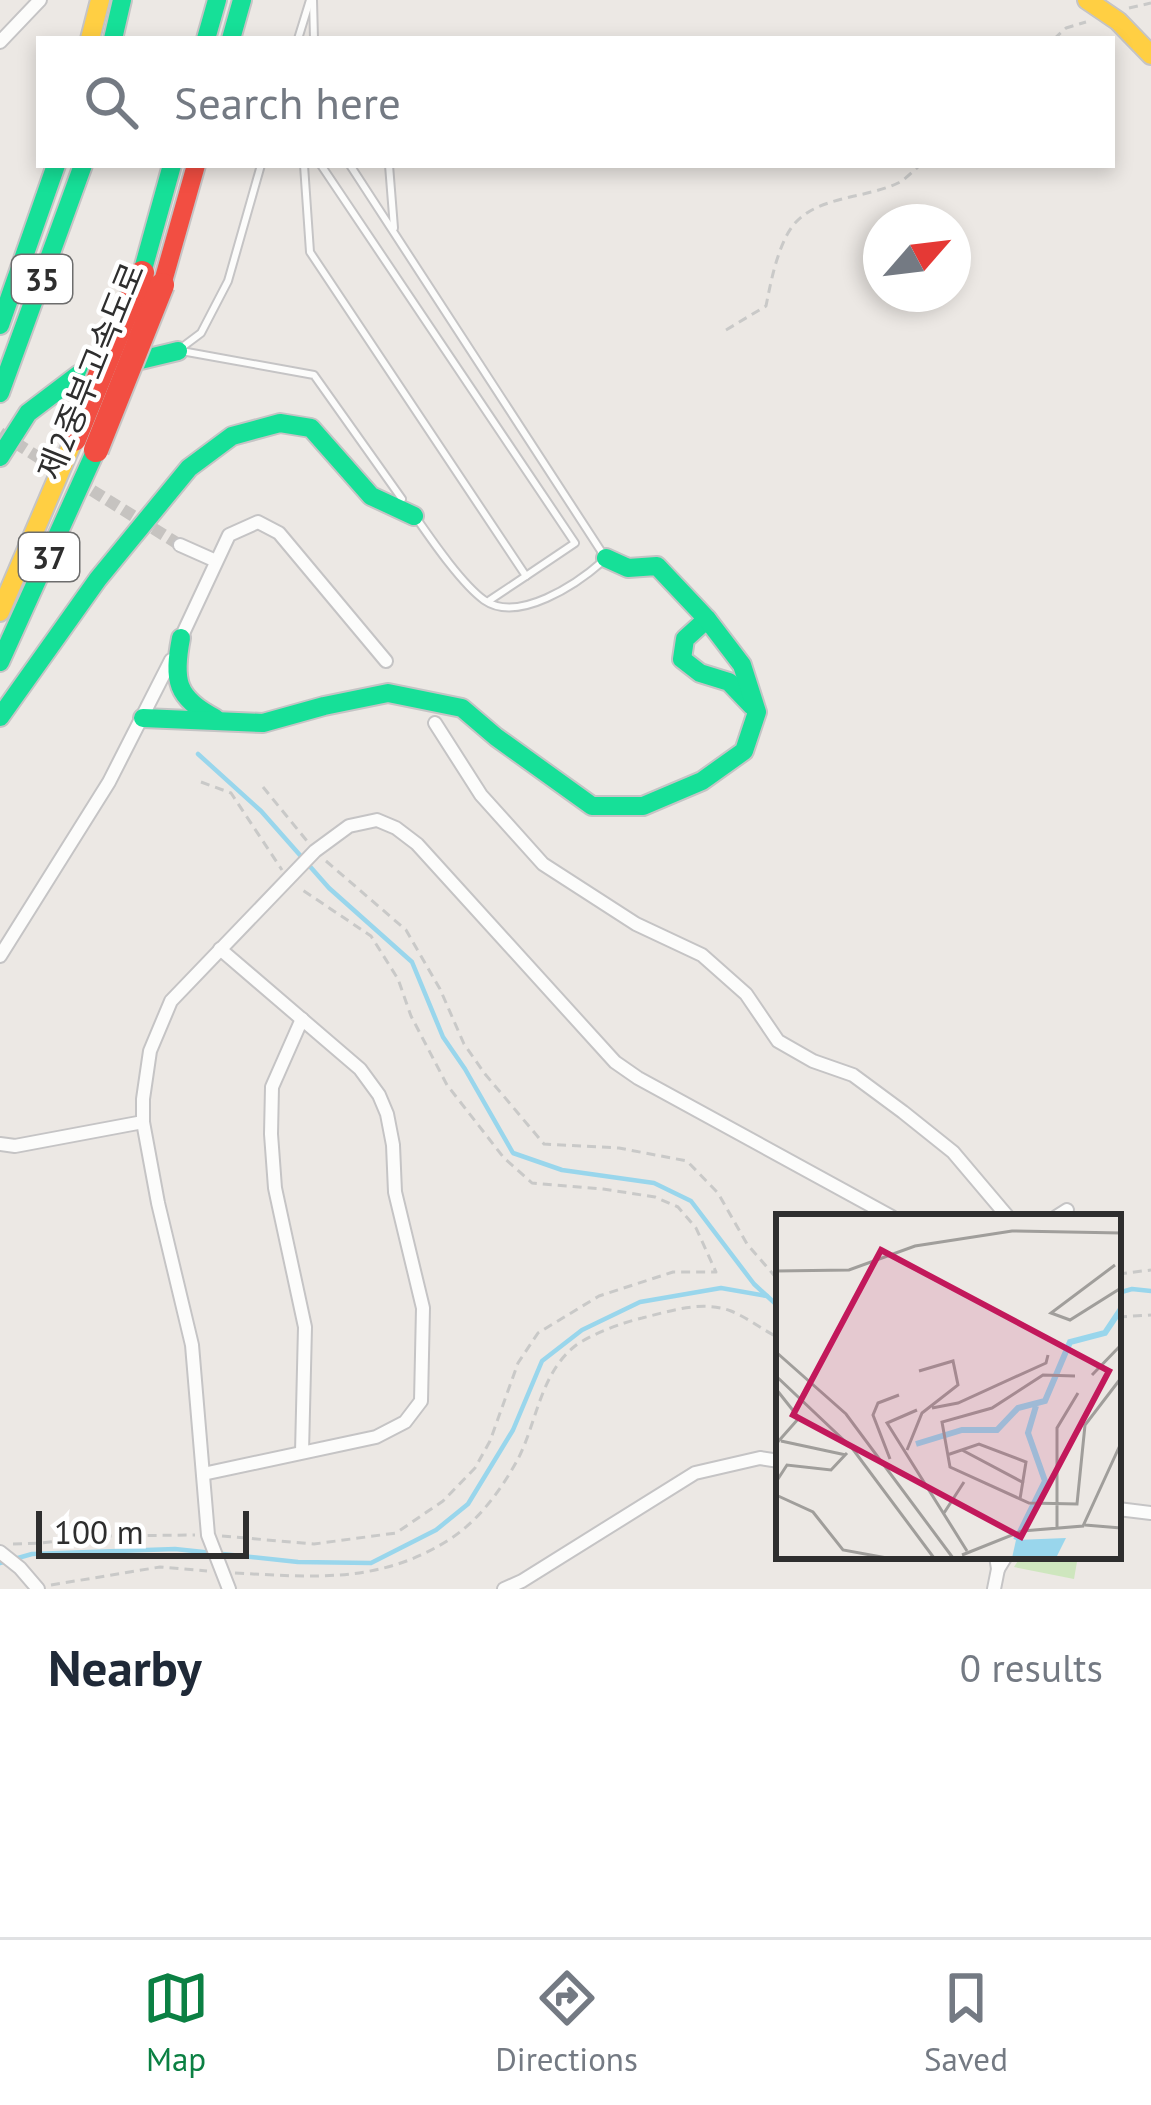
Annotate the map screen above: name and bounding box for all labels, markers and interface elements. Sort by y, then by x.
search box [36,36,1115,168]
icon: search [78,69,144,135]
text: Search here [174,73,401,131]
north arrow [863,204,971,312]
road number: 35 [12,255,72,303]
street label: 제2중부고속도로 [27,256,153,486]
road number: 37 [19,533,79,581]
inset map [776,1214,1121,1559]
scale bar [36,1505,249,1558]
text: 100 m [54,1510,144,1553]
text: Nearby [48,1634,202,1700]
text: 0 results [960,1642,1103,1693]
tab: Map [143,1965,209,2080]
tab: Directions [495,1965,638,2080]
tab: Saved [924,1965,1008,2080]

